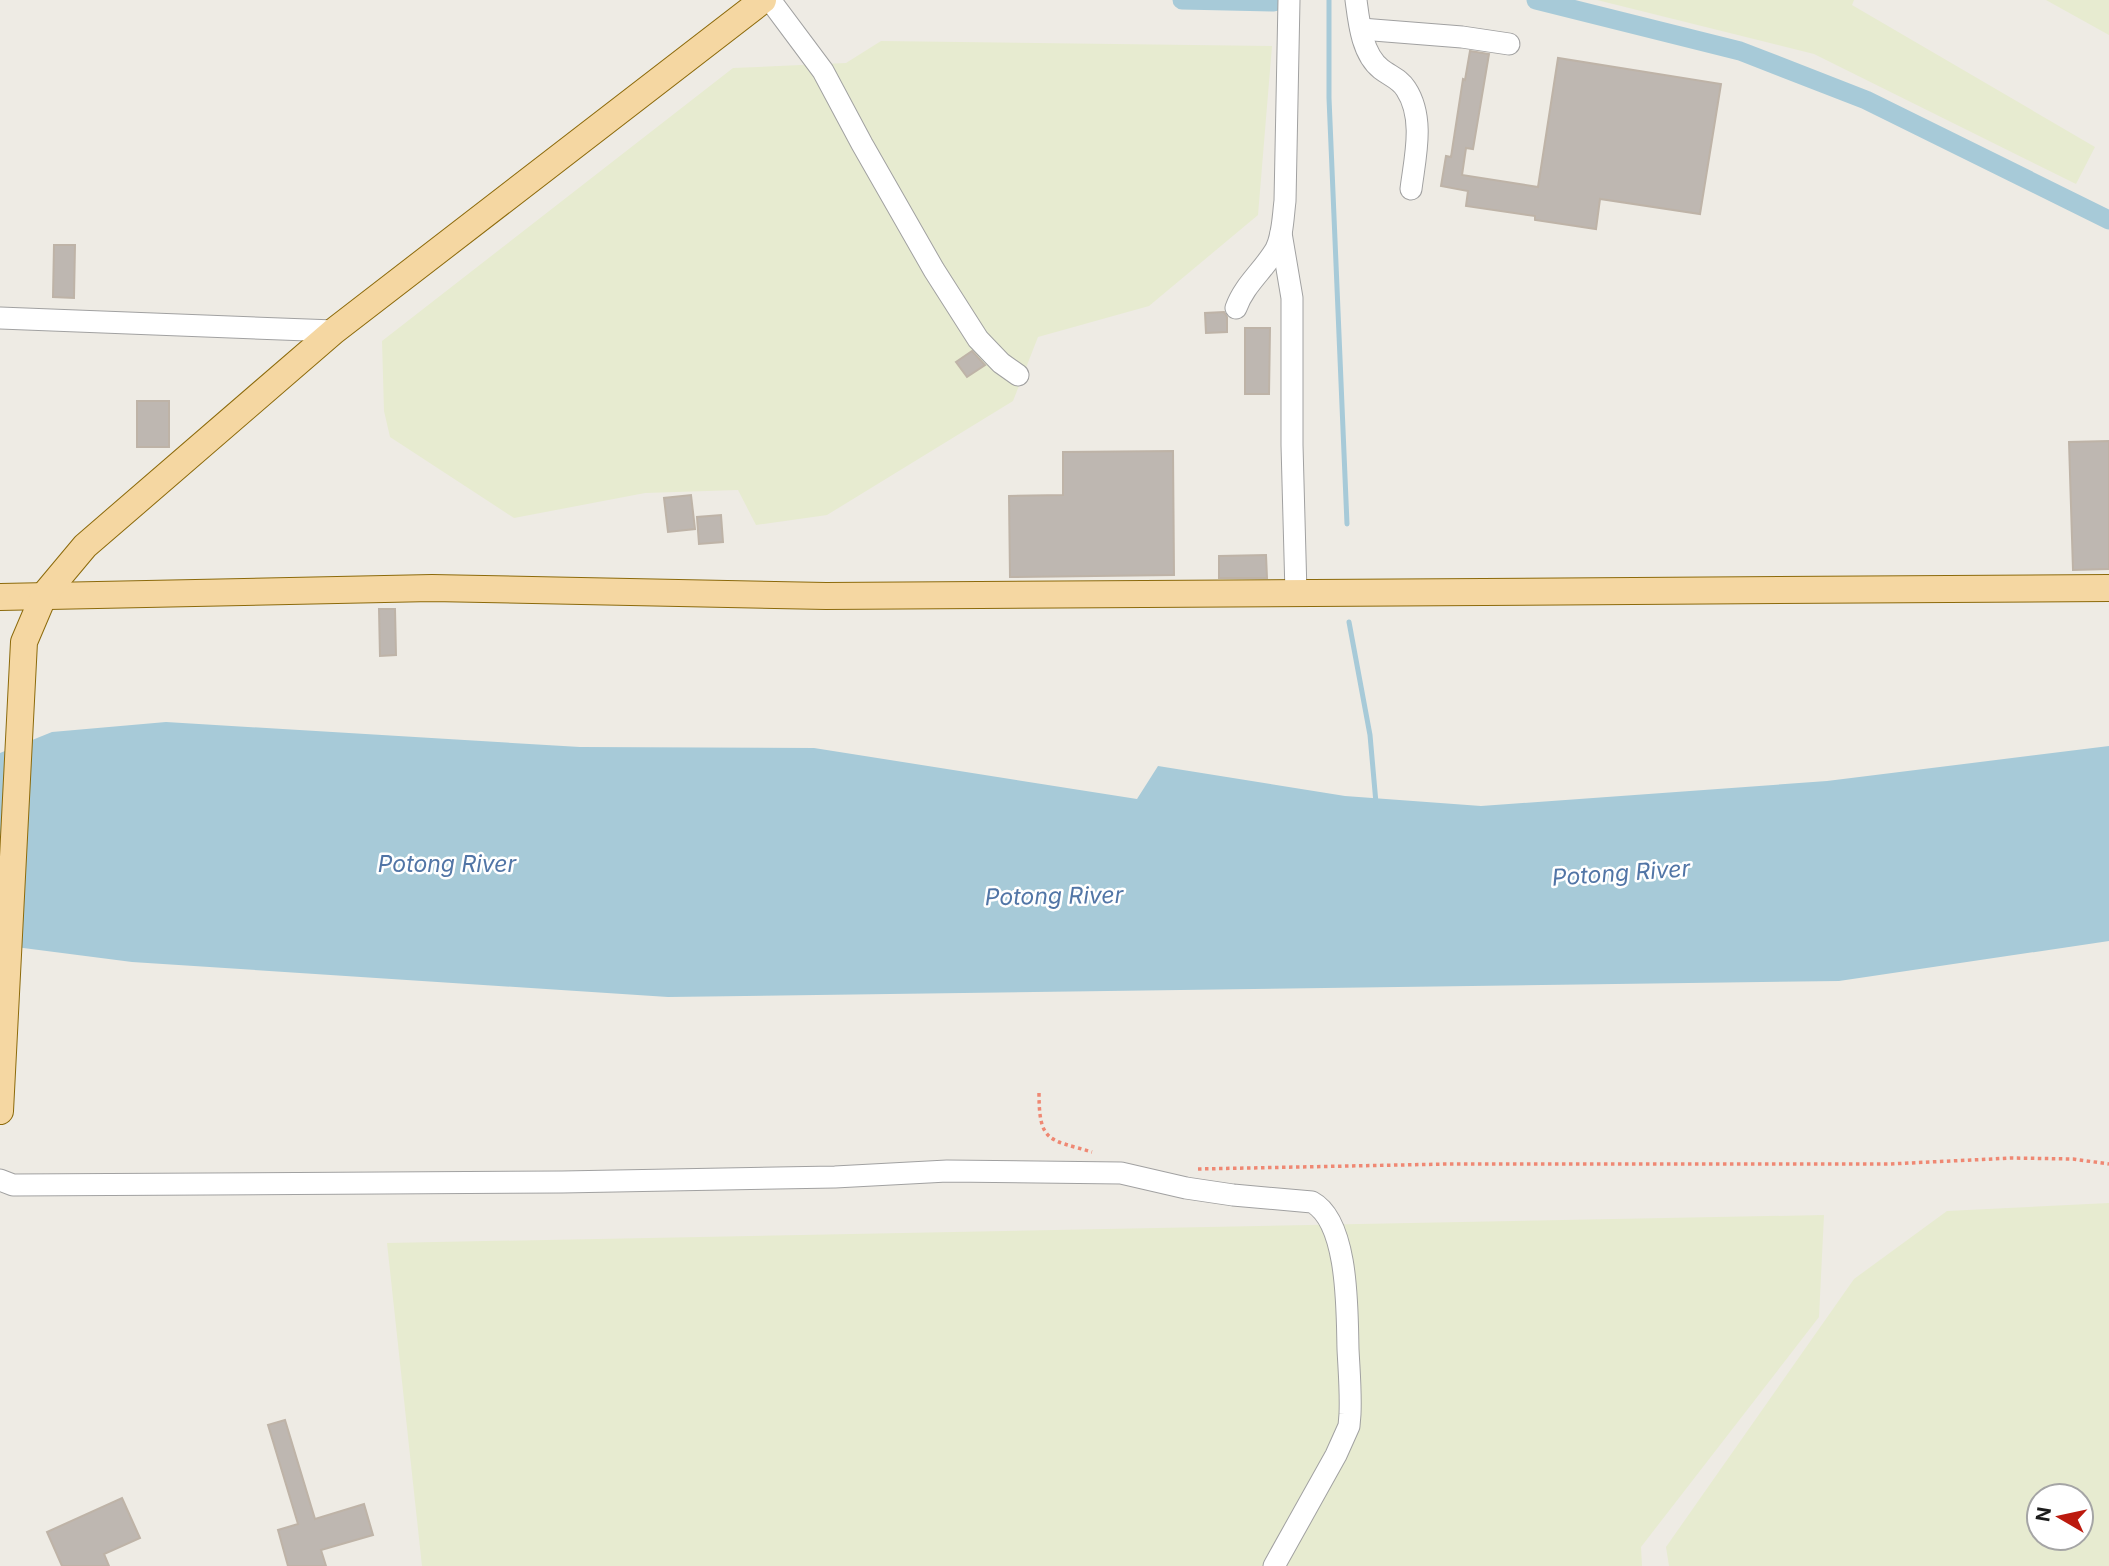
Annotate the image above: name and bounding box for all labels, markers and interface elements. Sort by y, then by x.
water label: Potong River [378,850,518,878]
water label: Potong River [1551,854,1692,892]
water label: Potong River [985,881,1125,911]
north arrow [2025,1482,2095,1552]
text: N [2031,1505,2056,1523]

